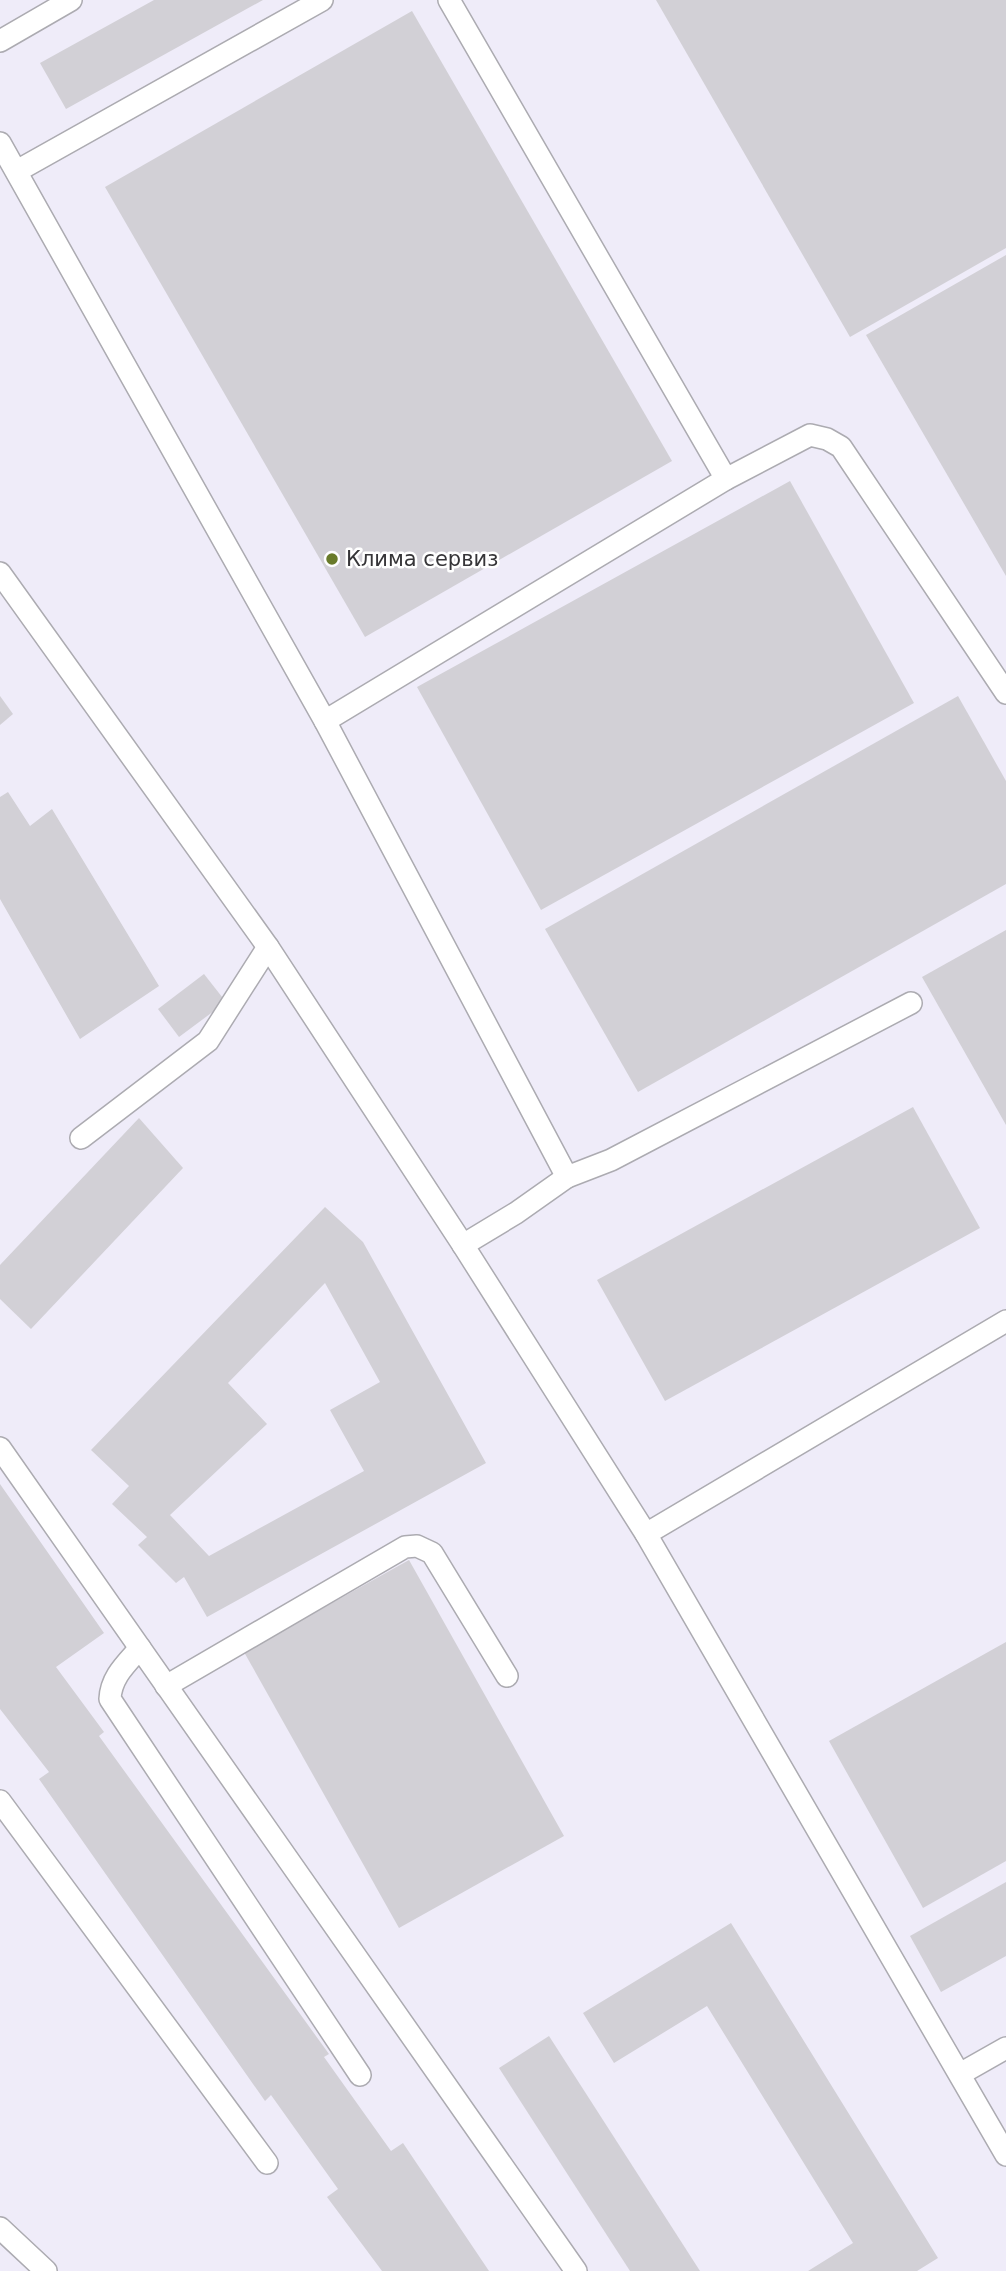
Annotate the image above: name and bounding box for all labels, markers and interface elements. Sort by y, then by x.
place label: Клима сервиз [346,547,498,571]
marker: Клима сервиз [324,551,340,567]

